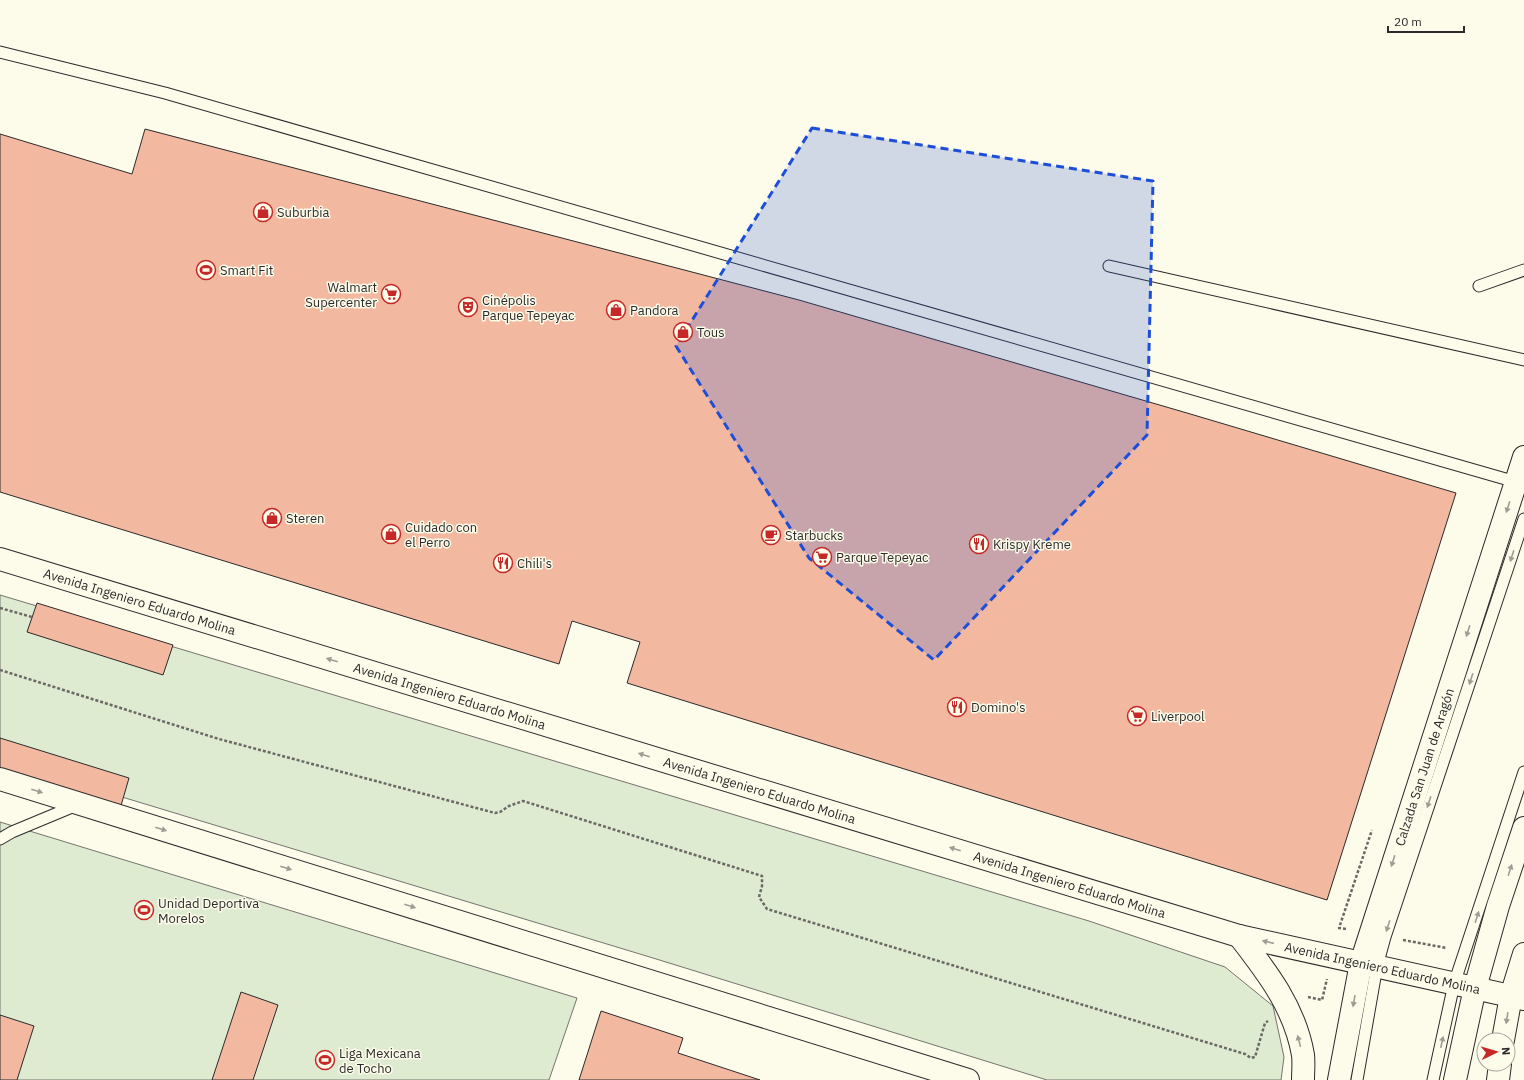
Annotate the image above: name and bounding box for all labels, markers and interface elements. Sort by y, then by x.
scale bar [1388,8,1464,34]
text: 20 m [1394,14,1422,29]
shop icon: Suburbia [252,201,274,223]
place label: Suburbia [277,204,329,221]
sports icon: Smart Fit [195,259,217,281]
place label: Smart Fit [220,262,273,279]
place label: Walmart Supercenter [305,279,377,311]
supermarket icon: Walmart Supercenter [380,283,402,305]
place label: Cinépolis Parque Tepeyac [482,292,575,324]
theatre icon: Cinépolis Parque Tepeyac [457,296,479,318]
shop icon: Pandora [605,299,627,321]
place label: Pandora [630,302,679,319]
shop icon: Tous [672,321,694,343]
place label: Tous [697,324,725,341]
one-way arrow [1505,501,1511,513]
shop icon: Steren [261,507,283,529]
place label: Steren [286,510,324,527]
place label: Cuidado con el Perro [405,519,477,551]
shop icon: Cuidado con el Perro [380,523,402,545]
cafe icon: Starbucks [760,524,782,546]
place label: Starbucks [785,527,843,544]
restaurant icon: Krispy Kreme [968,533,990,555]
place label: Krispy Kreme [993,536,1071,553]
supermarket icon: Parque Tepeyac [811,546,833,568]
place label: Parque Tepeyac [836,549,929,566]
one-way arrow [1508,550,1514,562]
restaurant icon: Chili's [492,552,514,574]
place label: Chili's [517,555,552,572]
street label: Avenida Ingeniero Eduardo Molina [41,565,238,639]
one-way arrow [1465,625,1471,637]
one-way arrow [325,657,337,663]
street label: Avenida Ingeniero Eduardo Molina [351,659,548,734]
one-way arrow [1467,673,1473,685]
street label: Calzada San Juan de Aragón [1391,686,1458,848]
restaurant icon: Domino's [946,696,968,718]
place label: Domino's [971,699,1025,716]
supermarket icon: Liverpool [1126,705,1148,727]
place label: Liverpool [1151,708,1205,725]
one-way arrow [637,752,649,758]
street label: Avenida Ingeniero Eduardo Molina [661,753,858,828]
one-way arrow [32,788,44,794]
one-way arrow [1426,797,1432,809]
one-way arrow [156,826,168,832]
one-way arrow [949,846,961,852]
street label: Avenida Ingeniero Eduardo Molina [971,848,1168,922]
one-way arrow [1390,855,1396,867]
one-way arrow [1507,864,1513,876]
one-way arrow [280,865,292,871]
place label: Unidad Deportiva Morelos [158,895,259,927]
sports icon: Unidad Deportiva Morelos [133,899,155,921]
one-way arrow [404,903,416,909]
one-way arrow [1474,911,1480,923]
one-way arrow [1385,920,1391,932]
street label: Avenida Ingeniero Eduardo Molina [1283,938,1482,998]
one-way arrow [1262,939,1274,945]
one-way arrow [1350,995,1356,1007]
one-way arrow [1504,1012,1510,1024]
north arrow [1476,1032,1516,1072]
one-way arrow [1296,1035,1302,1047]
one-way arrow [1439,1036,1445,1048]
place label: Liga Mexicana de Tocho [339,1045,421,1077]
text: N [1499,1047,1513,1056]
sports icon: Liga Mexicana de Tocho [314,1049,336,1071]

